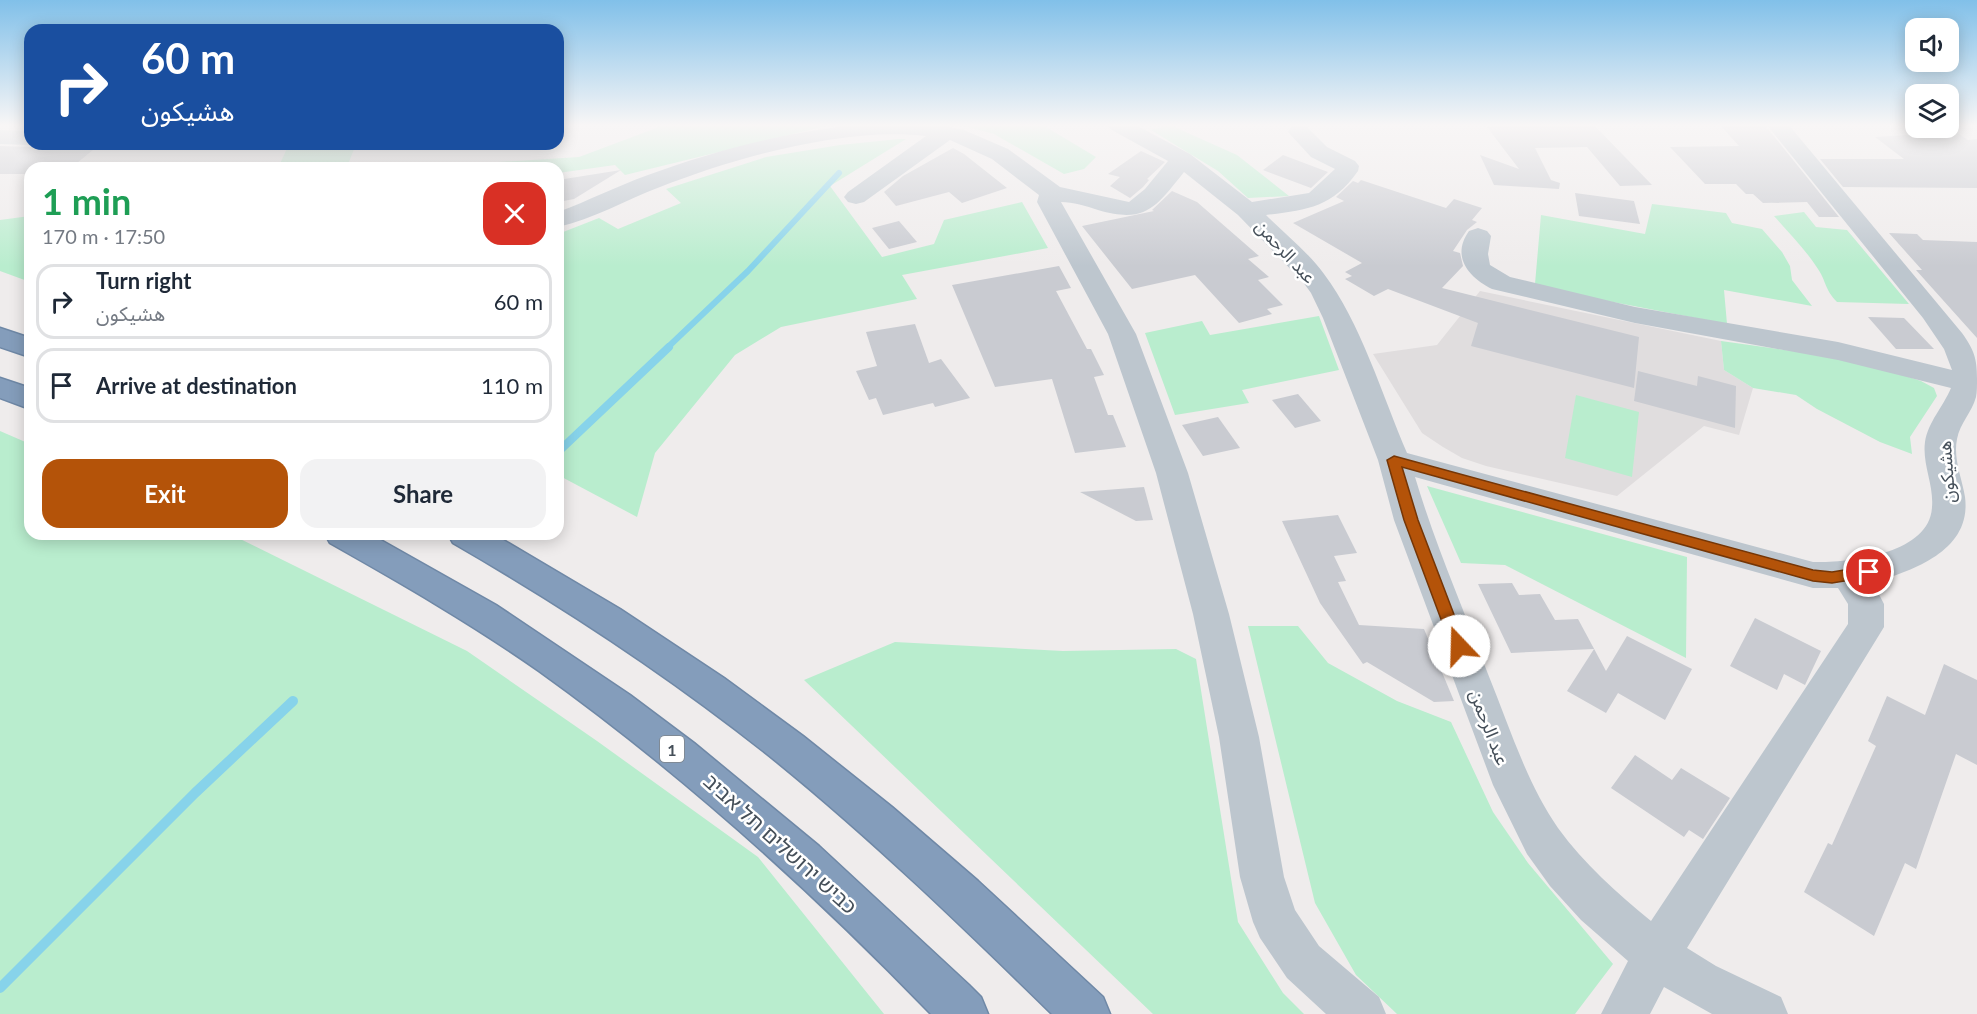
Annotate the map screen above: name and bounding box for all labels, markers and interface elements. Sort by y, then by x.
map controls [1905,18,1959,138]
button: sound [1905,18,1959,72]
text: 60 m [141,33,235,83]
icon: right [42,48,120,126]
button: layers [1905,84,1959,138]
text: هشيكون [141,94,234,127]
text: 1 min [42,179,131,223]
button: close [483,182,546,245]
street label: عبد الرحمن [1250,215,1321,288]
text: 170 m · 17:50 [42,224,165,248]
text: Turn right [96,267,191,294]
icon: right [45,285,78,318]
text: 60 m [494,288,543,315]
text: هشيكون [96,301,165,325]
icon: arrive [45,369,78,402]
text: Arrive at destination [96,372,297,399]
text: 110 m [481,372,543,399]
street label: هشيكون [1933,440,1960,504]
button: Exit [42,459,288,528]
button: Share [300,459,546,528]
pin [1843,546,1894,597]
icon: arrive [1852,555,1885,588]
position arrow [1427,614,1491,678]
street label: عبد الرحمن [1465,686,1514,768]
road number: 1 [660,736,684,762]
street label: כביש ירושלים תל אביב [699,768,863,918]

